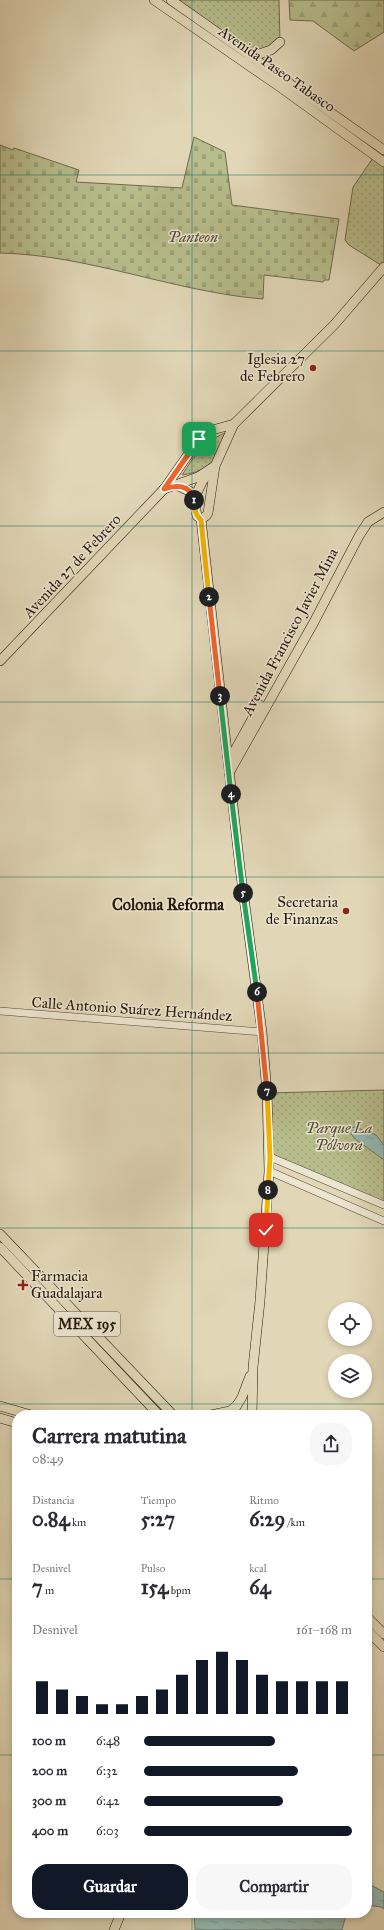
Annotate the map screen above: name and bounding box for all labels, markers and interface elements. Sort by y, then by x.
street label: Avenida Paseo Tabasco [214,21,339,116]
park label: Panteon [168,228,218,246]
place label: Iglesia 27 de Febrero [240,350,305,385]
marker: Iglesia 27 de Febrero [308,363,318,373]
pin [182,422,216,456]
icon: arrive [188,428,210,450]
pin: 1 [184,490,204,510]
text: 1 [192,493,196,506]
street label: Avenida 27 de Febrero [19,510,125,622]
street label: Avenida Francisco Javier Mina [238,545,343,720]
pin: 2 [199,587,219,607]
text: 2 [206,590,212,603]
pin: 3 [210,686,230,706]
text: 3 [218,689,222,702]
pin: 4 [221,784,241,804]
text: 4 [228,787,234,800]
pin: 5 [233,883,253,903]
text: 5 [240,886,246,899]
place label: Secretaria de Finanzas [266,893,339,928]
district label: Colonia Reforma [112,895,225,914]
marker: Secretaria de Finanzas [341,906,351,916]
pin: 6 [247,982,267,1002]
text: 6 [254,985,260,998]
street label: Calle Antonio Suárez Hernández [31,993,233,1025]
pin: 7 [257,1081,277,1101]
text: 7 [264,1084,270,1097]
park label: Parque La Pólvora [306,1119,372,1154]
pin: 8 [258,1180,278,1200]
text: 8 [265,1183,271,1196]
pin [249,1213,283,1247]
icon: check [255,1219,277,1241]
place label: Farmacia Guadalajara [31,1267,103,1302]
marker: Farmacia Guadalajara [18,1280,28,1290]
map controls [328,1302,372,1398]
button: locate [328,1302,372,1346]
road number: MEX 195 [54,1312,120,1336]
button: layers [328,1354,372,1398]
text: Carrera matutina [32,1422,186,1449]
button: share [310,1423,352,1465]
text: 08:49 [32,1451,64,1467]
text: Distancia [32,1494,75,1507]
text: Tiempo [141,1494,176,1507]
text: Ritmo [249,1494,279,1507]
text: 0.84 [32,1507,70,1531]
text: 5:27 [141,1507,175,1531]
text: 6:29 [249,1507,285,1531]
text: km [70,1516,86,1529]
text: /km [285,1516,305,1529]
text: Desnivel [32,1562,71,1575]
text: Pulso [141,1562,165,1575]
text: kcal [249,1562,267,1575]
text: 7 [32,1575,43,1599]
text: 154 [141,1575,168,1599]
text: 64 [249,1575,271,1599]
text: m [43,1584,54,1597]
text: bpm [168,1584,191,1597]
text: Desnivel [32,1622,78,1638]
text: 161–168 m [296,1622,352,1638]
text: 100 m [32,1733,66,1749]
text: 6:48 [96,1733,120,1749]
text: 200 m [32,1763,67,1779]
text: 6:32 [96,1763,118,1779]
text: 300 m [32,1793,66,1809]
text: 6:42 [96,1793,120,1809]
text: 400 m [32,1823,68,1839]
text: 6:03 [96,1823,119,1839]
button: Guardar [32,1864,188,1910]
button: Compartir [196,1864,352,1910]

